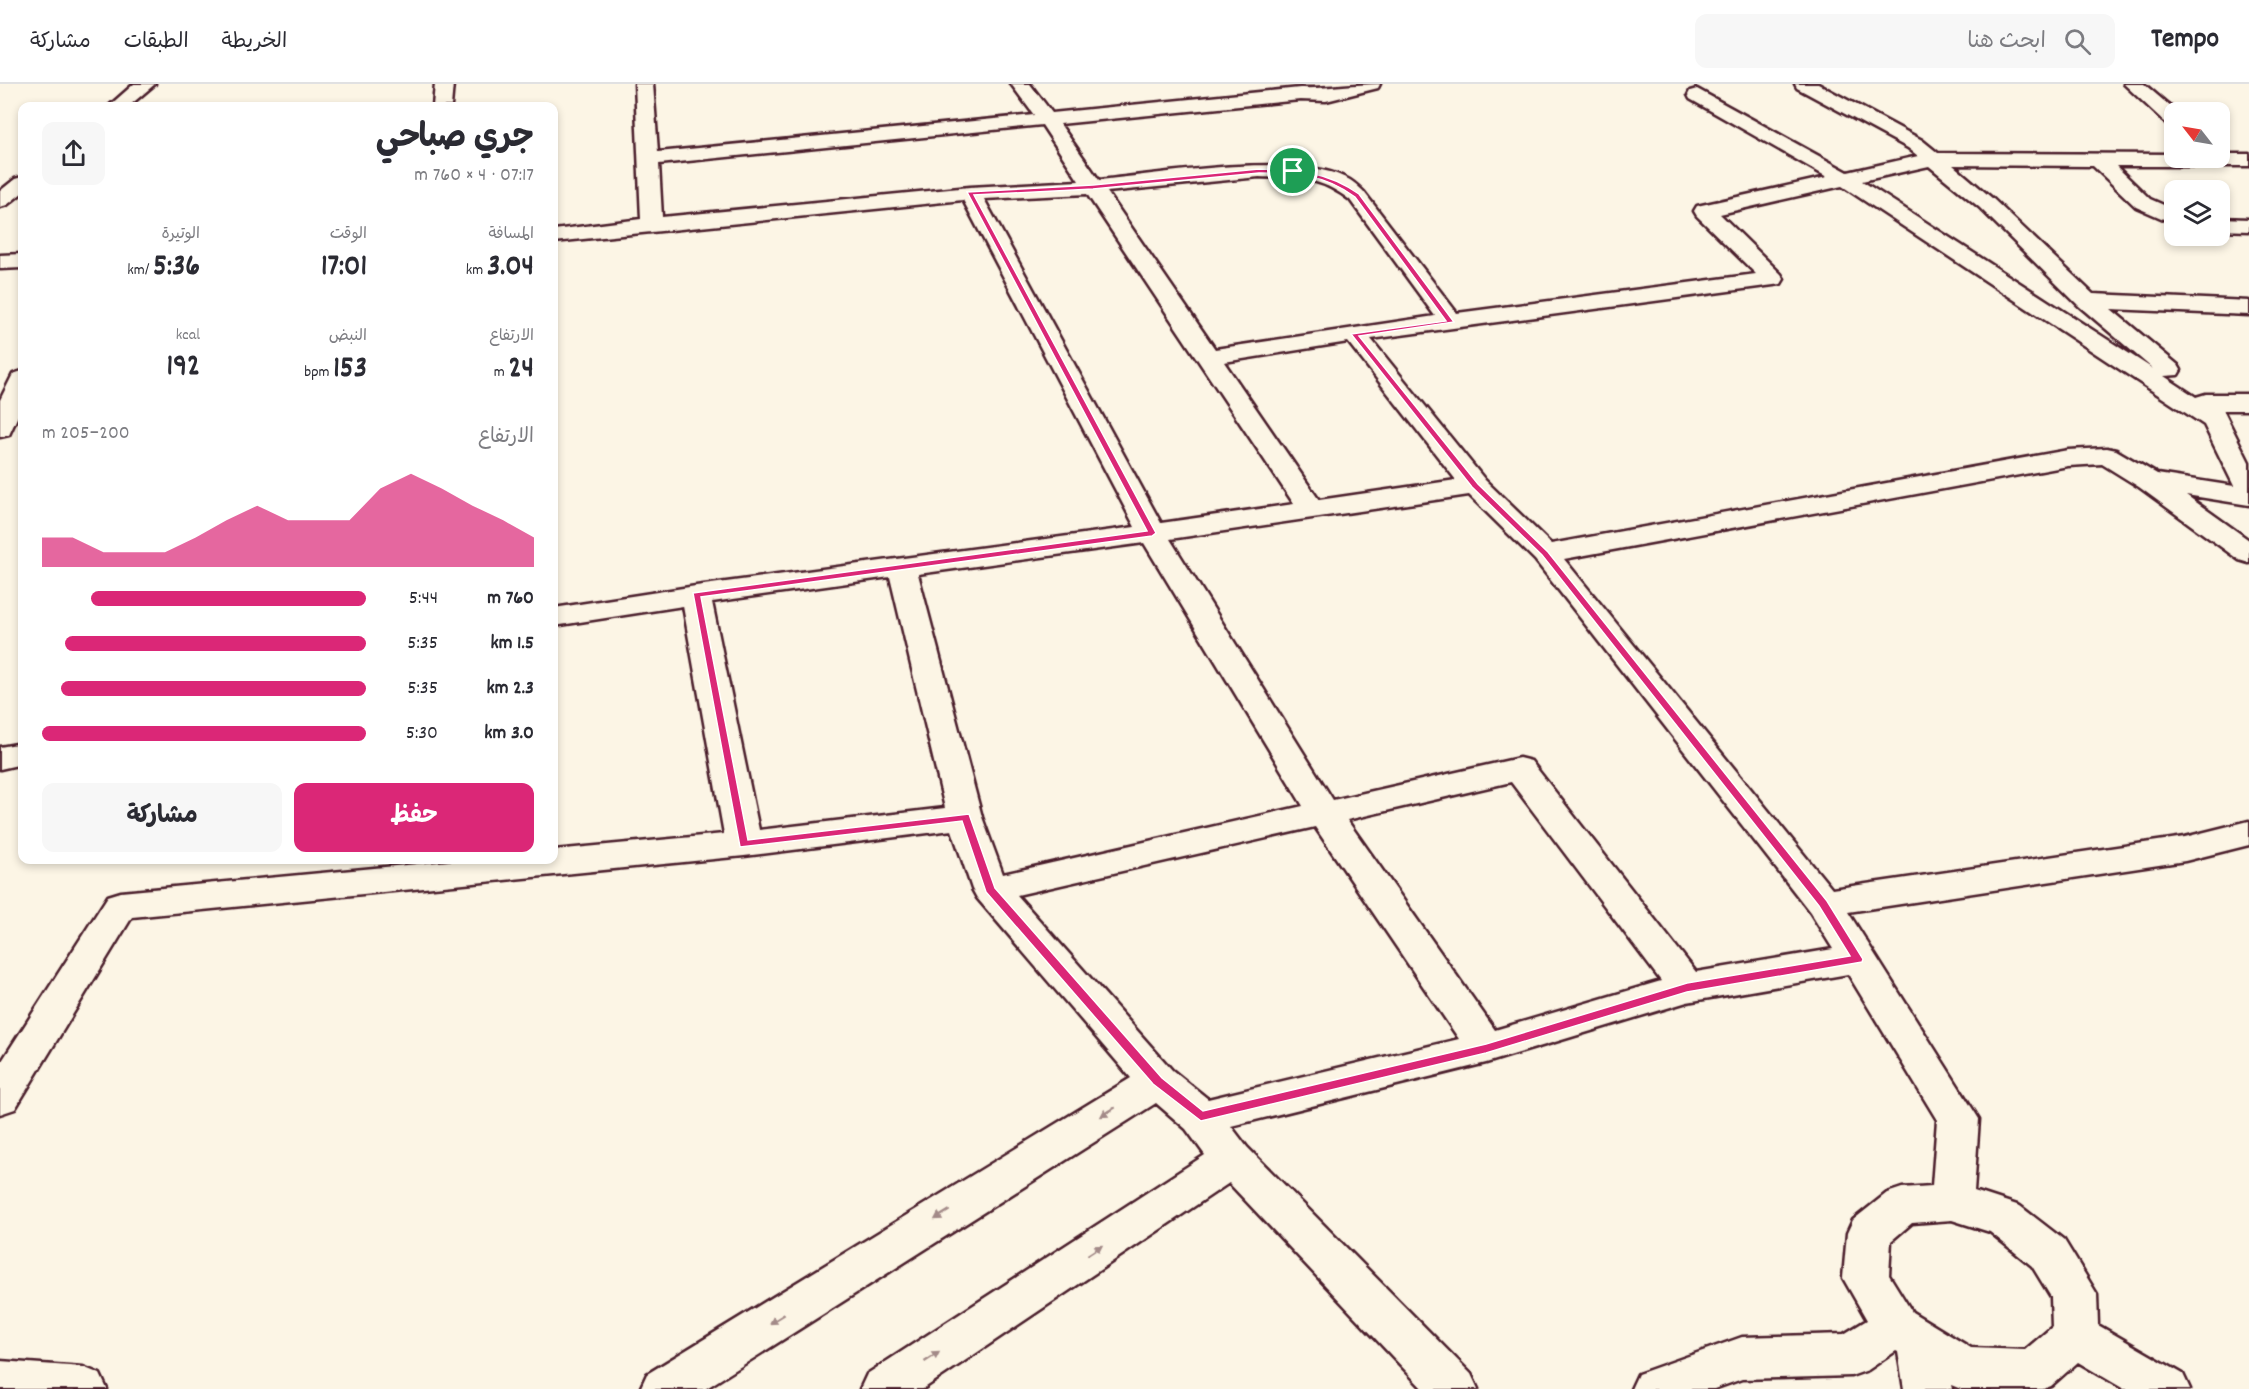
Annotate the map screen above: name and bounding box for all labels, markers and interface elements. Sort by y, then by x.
search box [1695,14,2115,68]
text: Tempo [2151,21,2219,61]
icon: search [2061,25,2094,58]
text: ابحث هنا [1967,27,2046,58]
text: مشاركة [30,28,91,58]
text: الطبقات [124,28,189,58]
text: الخريطة [222,28,287,58]
north arrow [2164,102,2230,168]
map controls [2164,102,2230,246]
text: جري صباحي [376,116,534,163]
button: share [42,122,105,185]
pin [1267,145,1318,196]
icon: arrive [1276,154,1309,187]
text: 07:17 · 4 × 760 m [414,162,534,190]
button: layers [2164,180,2230,246]
text: الوتيرة [161,223,200,246]
text: الوقت [330,223,367,246]
text: المسافة [488,223,534,246]
text: 5:36 [153,247,200,290]
text: 17:01 [321,247,367,290]
text: 3.04 [487,247,534,290]
text: /km [127,259,153,282]
text: km [466,259,487,282]
text: kcal [176,324,200,347]
text: النبض [329,325,367,348]
text: الارتفاع [489,325,534,348]
text: 192 [167,347,200,390]
text: 153 [333,349,367,392]
text: 24 [508,349,534,392]
text: bpm [304,361,333,384]
text: m [494,361,508,384]
text: 200–205 m [42,420,130,448]
text: الارتفاع [478,424,534,452]
text: 5:44 [409,585,438,613]
text: 760 m [487,585,534,613]
text: 5:35 [407,630,438,658]
text: 1.5 km [490,630,534,658]
text: 5:35 [407,675,438,703]
text: 2.3 km [487,675,534,703]
text: 5:30 [406,720,438,748]
text: 3.0 km [484,720,534,748]
button: مشاركة [42,783,282,852]
button: حفظ [294,783,534,852]
one-way arrow [1100,1107,1116,1118]
one-way arrow [934,1210,951,1221]
one-way arrow [1087,1244,1103,1255]
one-way arrow [769,1313,785,1324]
one-way arrow [924,1351,940,1363]

